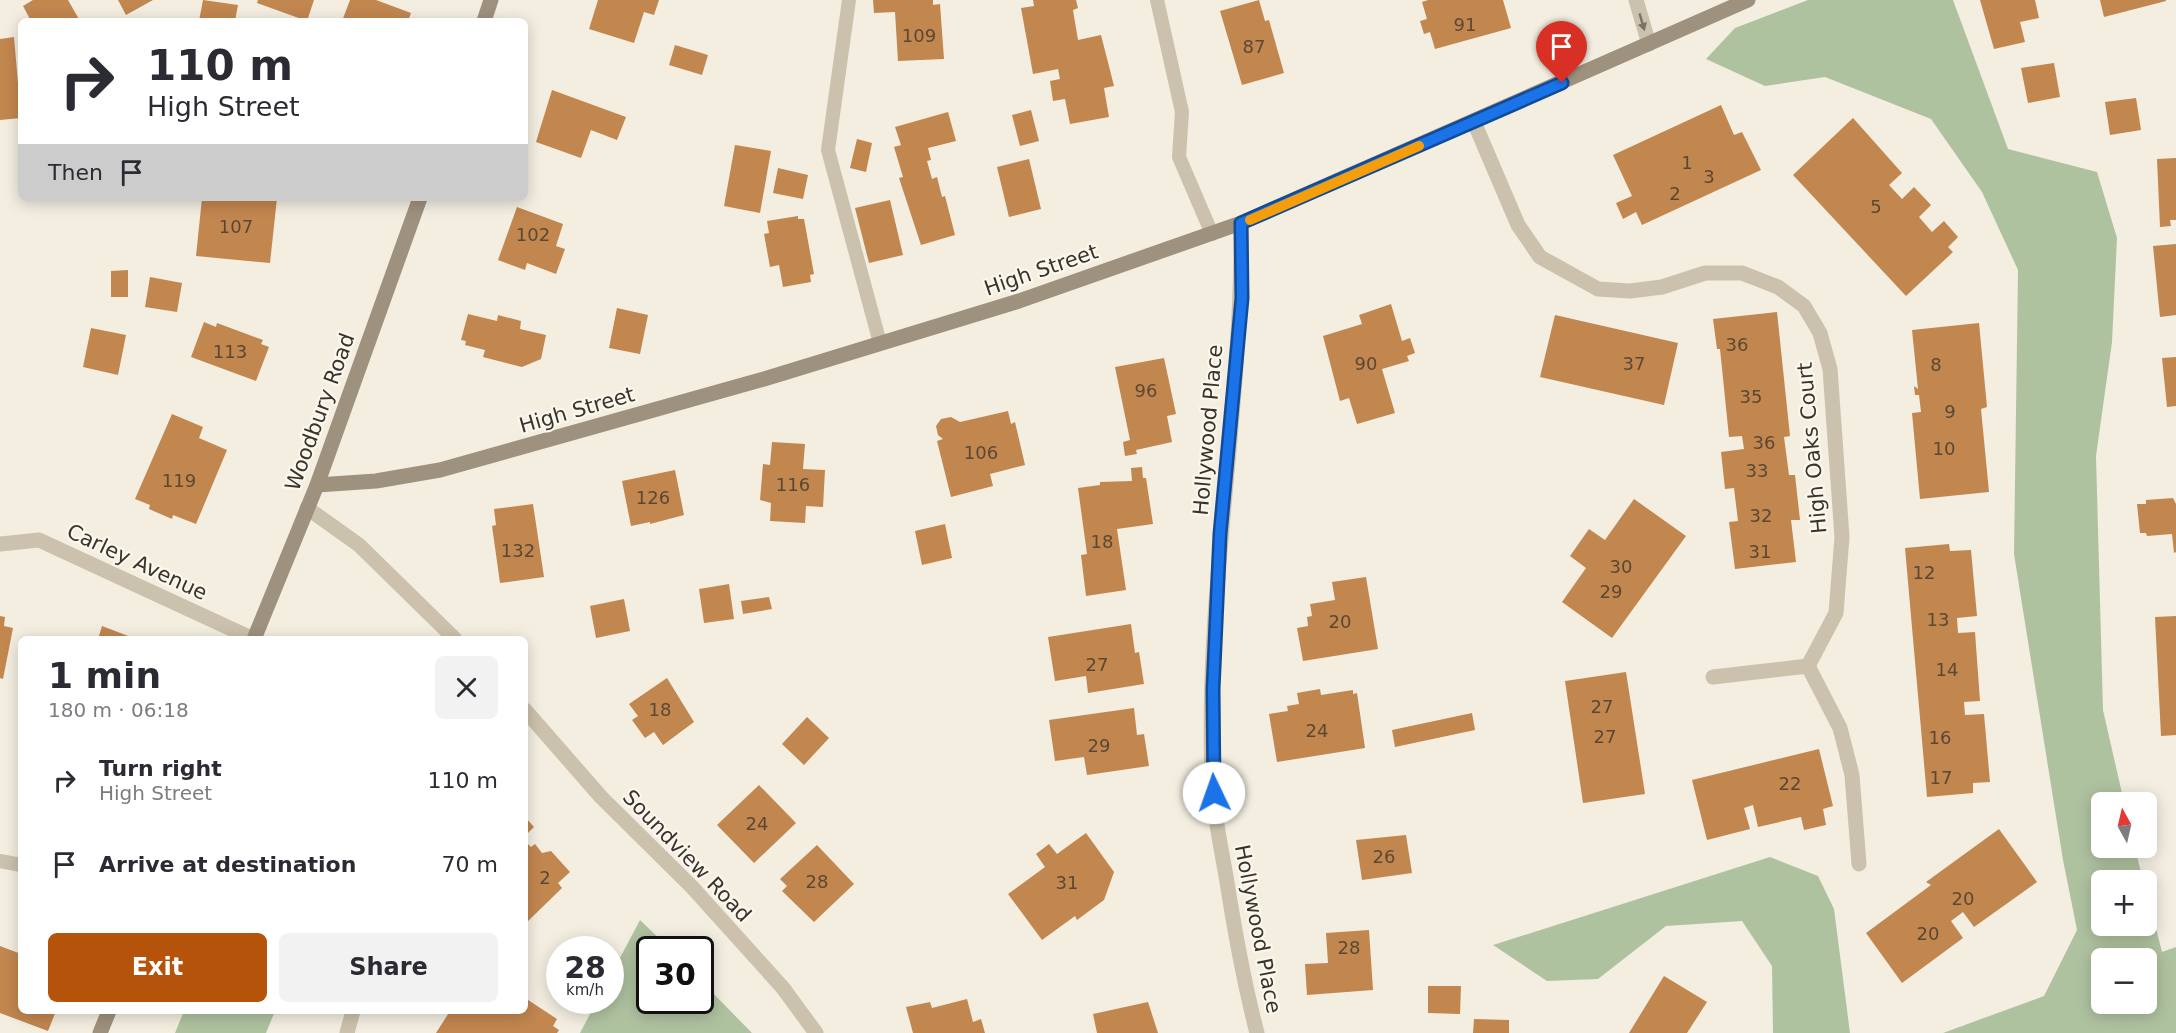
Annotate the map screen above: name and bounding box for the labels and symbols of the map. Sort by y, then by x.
one-way arrow [1638,13,1647,31]
house number: 91 [1454,14,1476,35]
pin [1536,21,1587,83]
house number: 109 [902,25,936,46]
house number: 87 [1243,36,1265,57]
house number: 1 [1681,152,1693,173]
house number: 3 [1703,166,1715,187]
house number: 2 [1669,183,1681,204]
house number: 5 [1870,196,1882,217]
house number: 107 [219,216,253,237]
house number: 102 [516,224,550,245]
street label: High Street [981,239,1101,301]
street label: Woodbury Road [280,330,360,494]
house number: 36 [1726,334,1748,355]
house number: 113 [213,341,247,362]
street label: Hollywood Place [1189,344,1227,516]
house number: 90 [1355,353,1377,374]
house number: 37 [1623,353,1645,374]
house number: 8 [1930,354,1942,375]
street label: High Oaks Court [1793,361,1831,535]
house number: 96 [1135,380,1157,401]
street label: High Street [517,382,637,438]
house number: 35 [1740,386,1762,407]
house number: 9 [1944,401,1956,422]
house number: 36 [1753,432,1775,453]
house number: 10 [1933,438,1955,459]
house number: 106 [964,442,998,463]
house number: 33 [1746,460,1768,481]
house number: 119 [162,470,196,491]
house number: 116 [776,474,810,495]
house number: 126 [636,487,670,508]
house number: 32 [1750,505,1772,526]
street label: Carley Avenue [63,519,211,605]
house number: 18 [1091,531,1113,552]
house number: 132 [501,540,535,561]
house number: 31 [1749,541,1771,562]
house number: 30 [1610,556,1632,577]
house number: 12 [1913,562,1935,583]
house number: 29 [1600,581,1622,602]
house number: 13 [1927,609,1949,630]
house number: 20 [1329,611,1351,632]
house number: 27 [1086,654,1108,675]
house number: 14 [1936,659,1958,680]
house number: 27 [1591,696,1613,717]
house number: 18 [649,699,671,720]
house number: 24 [1306,720,1328,741]
house number: 27 [1594,726,1616,747]
house number: 16 [1929,727,1951,748]
house number: 29 [1088,735,1110,756]
position arrow [1182,761,1246,825]
house number: 17 [1930,767,1952,788]
house number: 22 [1779,773,1801,794]
street label: Soundview Road [618,785,756,927]
north arrow [2091,792,2157,858]
house number: 24 [746,813,768,834]
street label: Hollywood Place [1230,843,1286,1015]
house number: 26 [1373,846,1395,867]
house number: 2 [539,867,551,888]
house number: 28 [806,871,828,892]
house number: 31 [1056,872,1078,893]
house number: 20 [1952,888,1974,909]
house number: 20 [1917,923,1939,944]
speed limit sign: 30 [636,936,714,1014]
house number: 28 [1338,937,1360,958]

